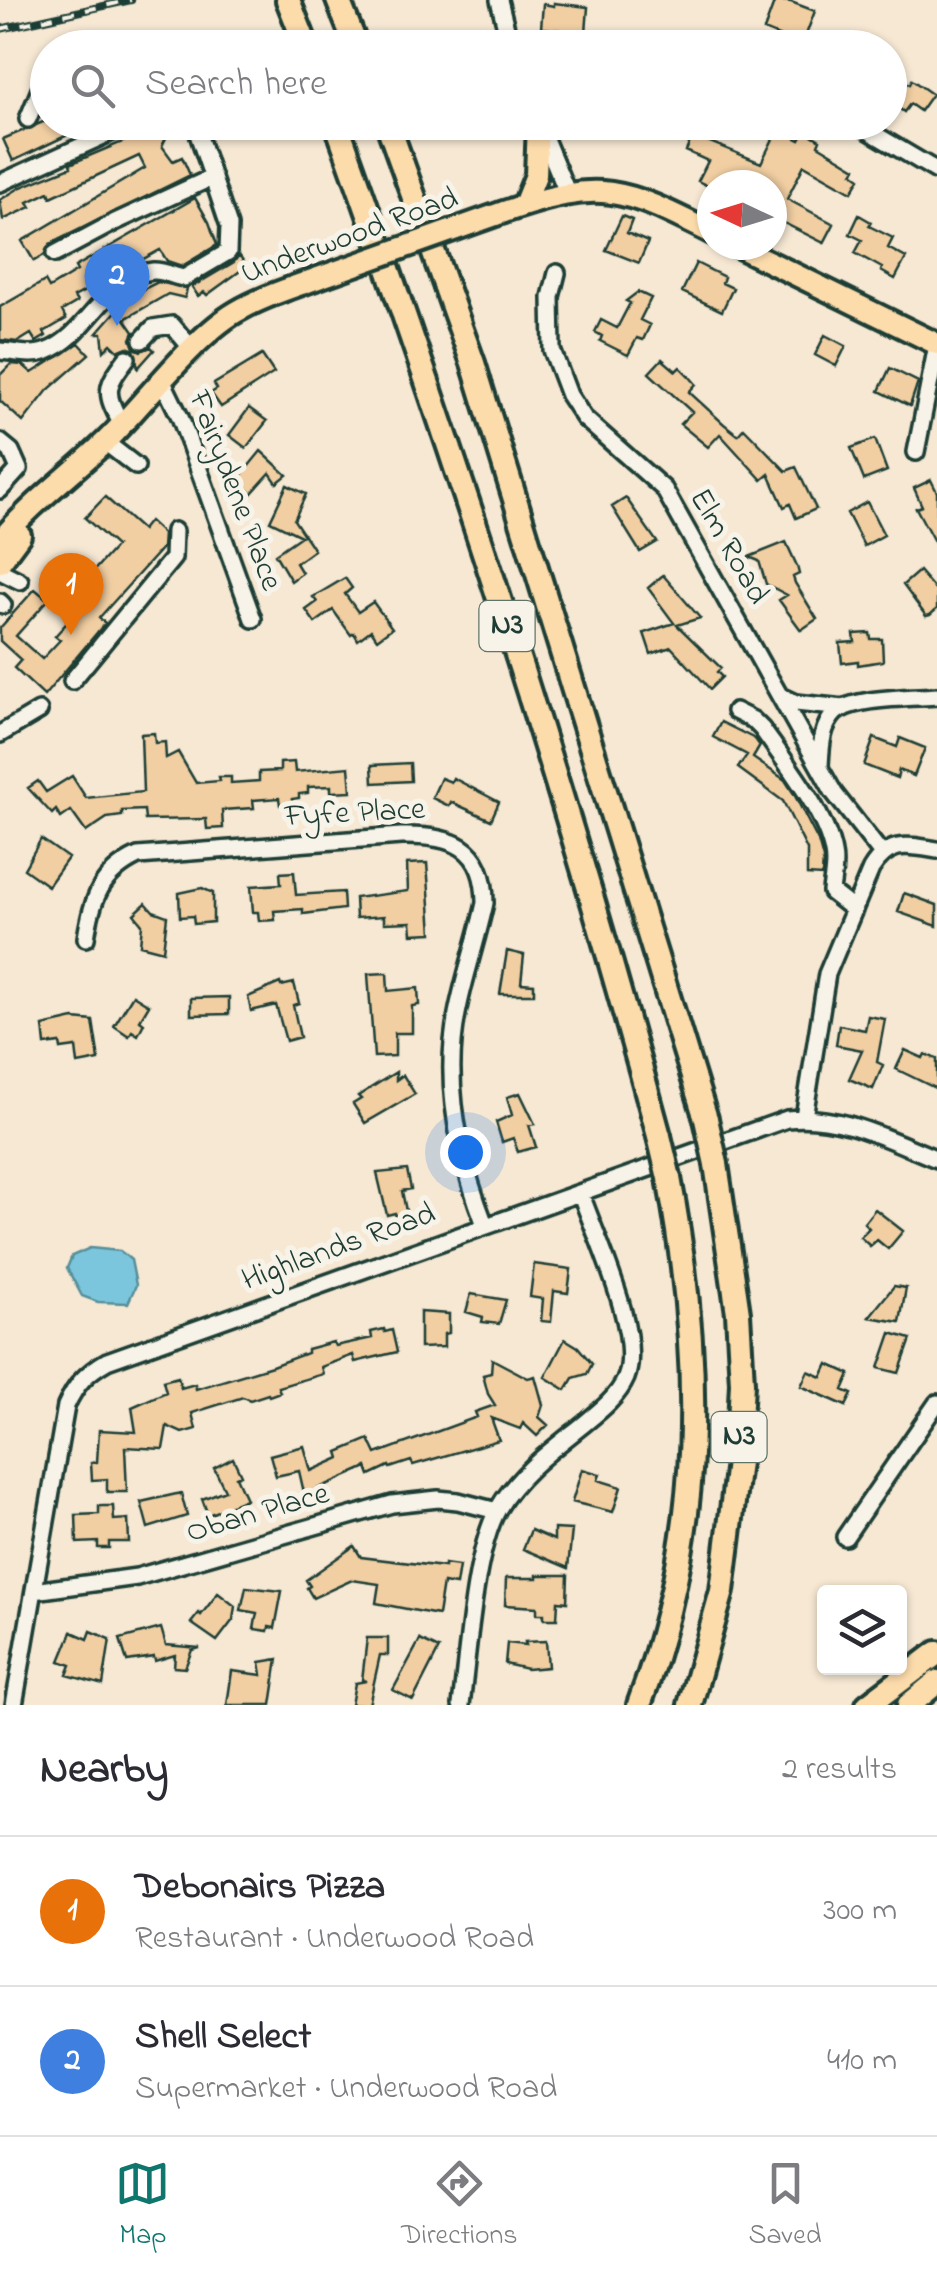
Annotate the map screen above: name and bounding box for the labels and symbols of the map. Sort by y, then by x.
north arrow [697,170,787,260]
street label: Underwood Road [235,176,465,298]
pin: 2 [84,244,150,326]
street label: Fairydene Place [174,383,294,598]
street label: Elm Road [676,480,780,614]
pin: 1 [38,552,104,635]
road number: N3 [480,601,534,651]
street label: Fyfe Place [283,787,427,841]
your location [440,1127,491,1178]
street label: Highlands Road [236,1191,442,1305]
road number: N3 [712,1412,766,1462]
street label: Oban Place [181,1471,336,1557]

